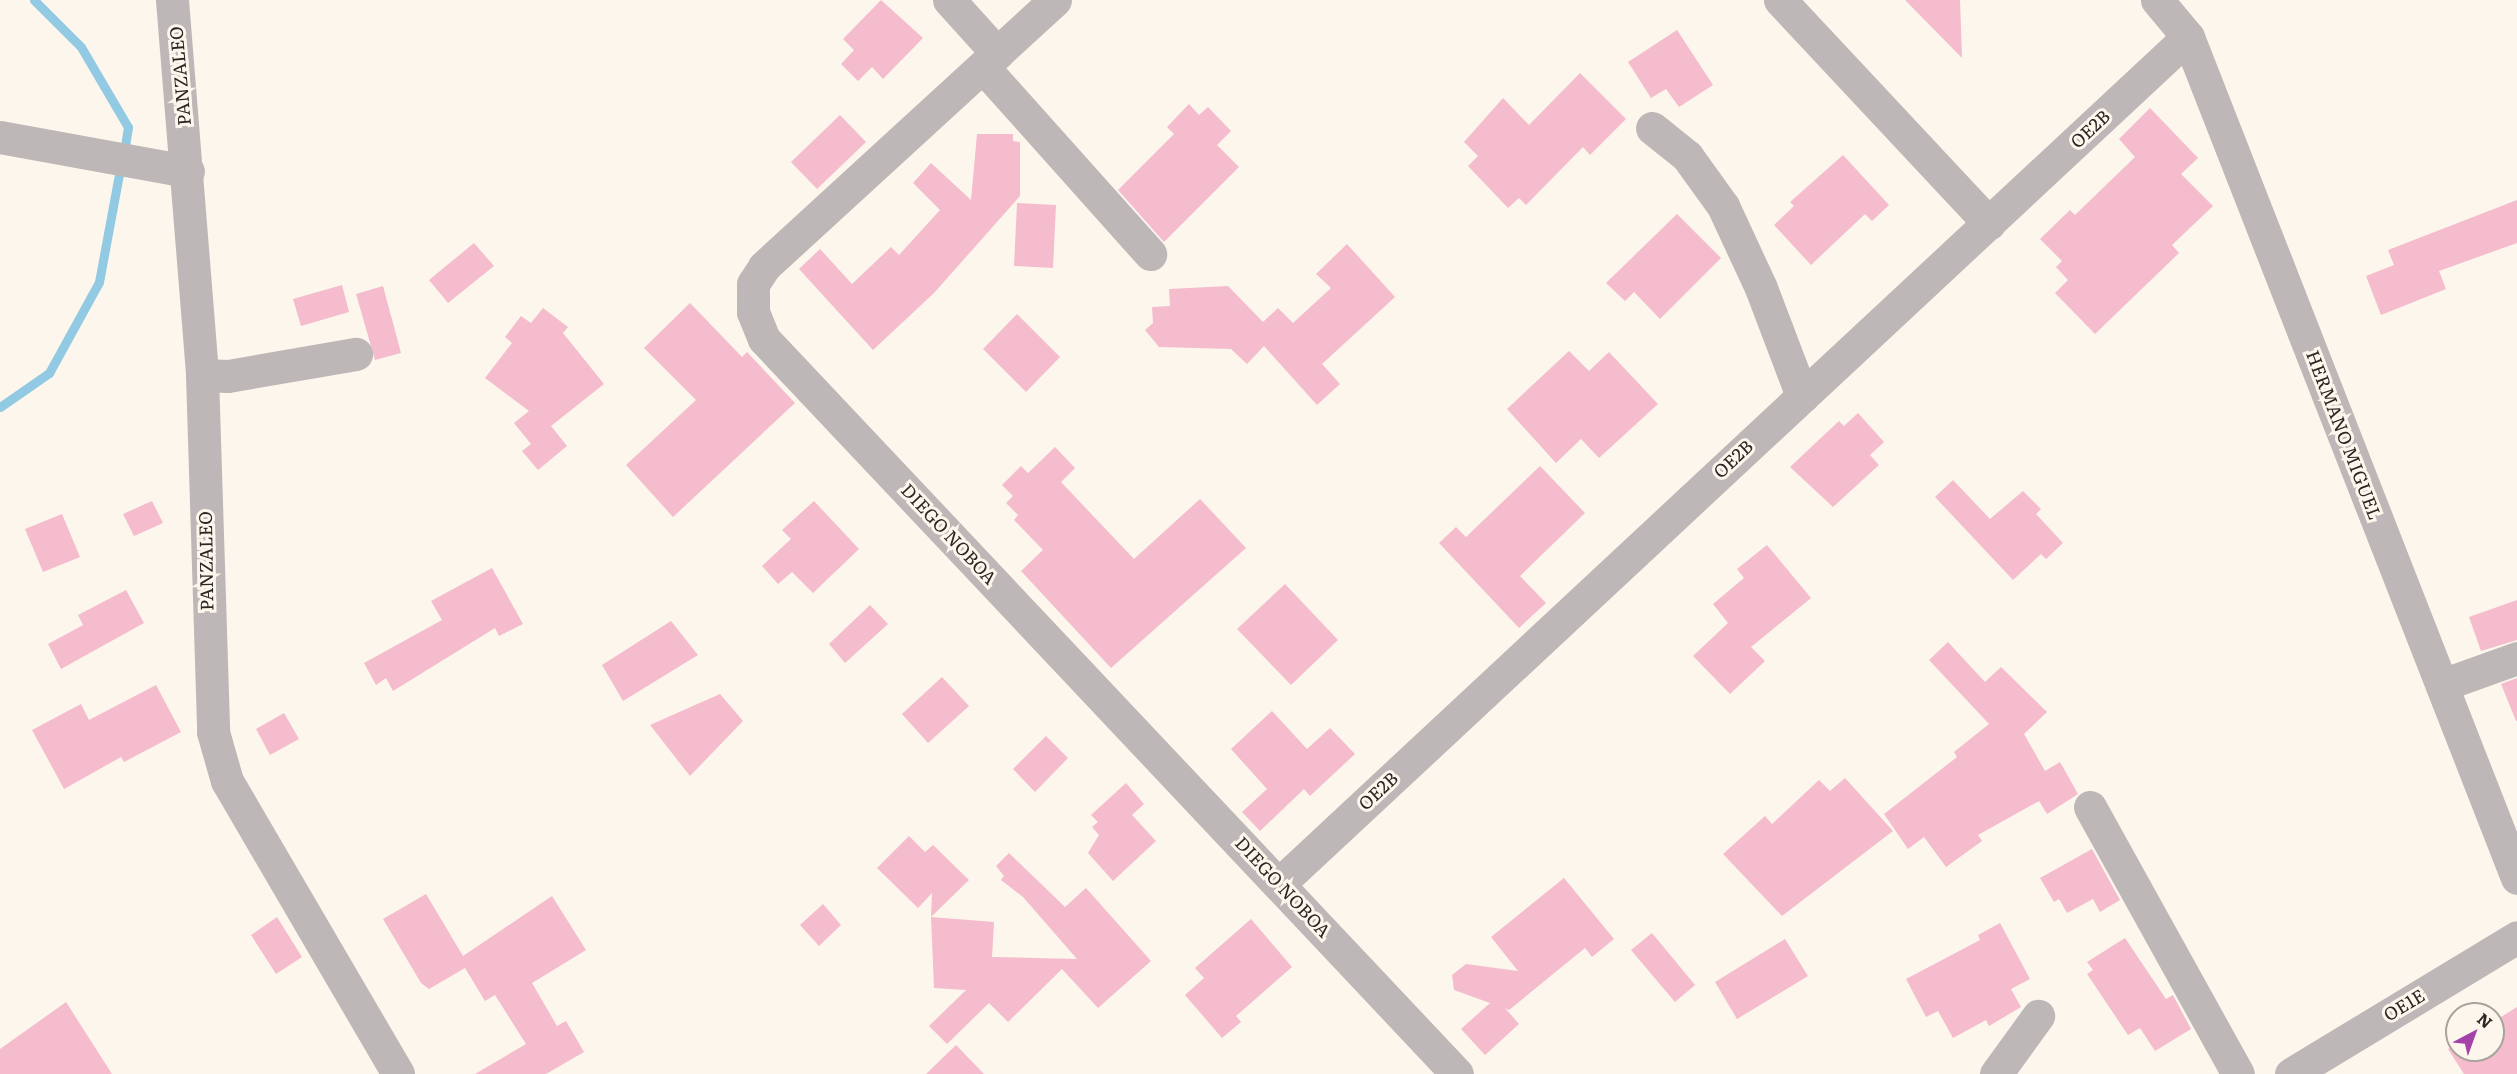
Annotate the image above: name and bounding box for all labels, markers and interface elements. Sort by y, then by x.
street label: PANZALEO [165,25,195,127]
street label: OE2B [2066,105,2114,153]
street label: HERMANO MIGUEL [2302,347,2386,523]
street label: OE2B [1709,435,1757,483]
street label: DIEGO NOBOA [897,479,1001,589]
street label: PANZALEO [194,511,218,611]
street label: OE2B [1354,767,1402,815]
street label: DIEGO NOBOA [1231,832,1335,942]
street label: OE1E [2380,984,2428,1026]
north arrow [2445,1002,2505,1062]
text: N [2473,1006,2498,1033]

